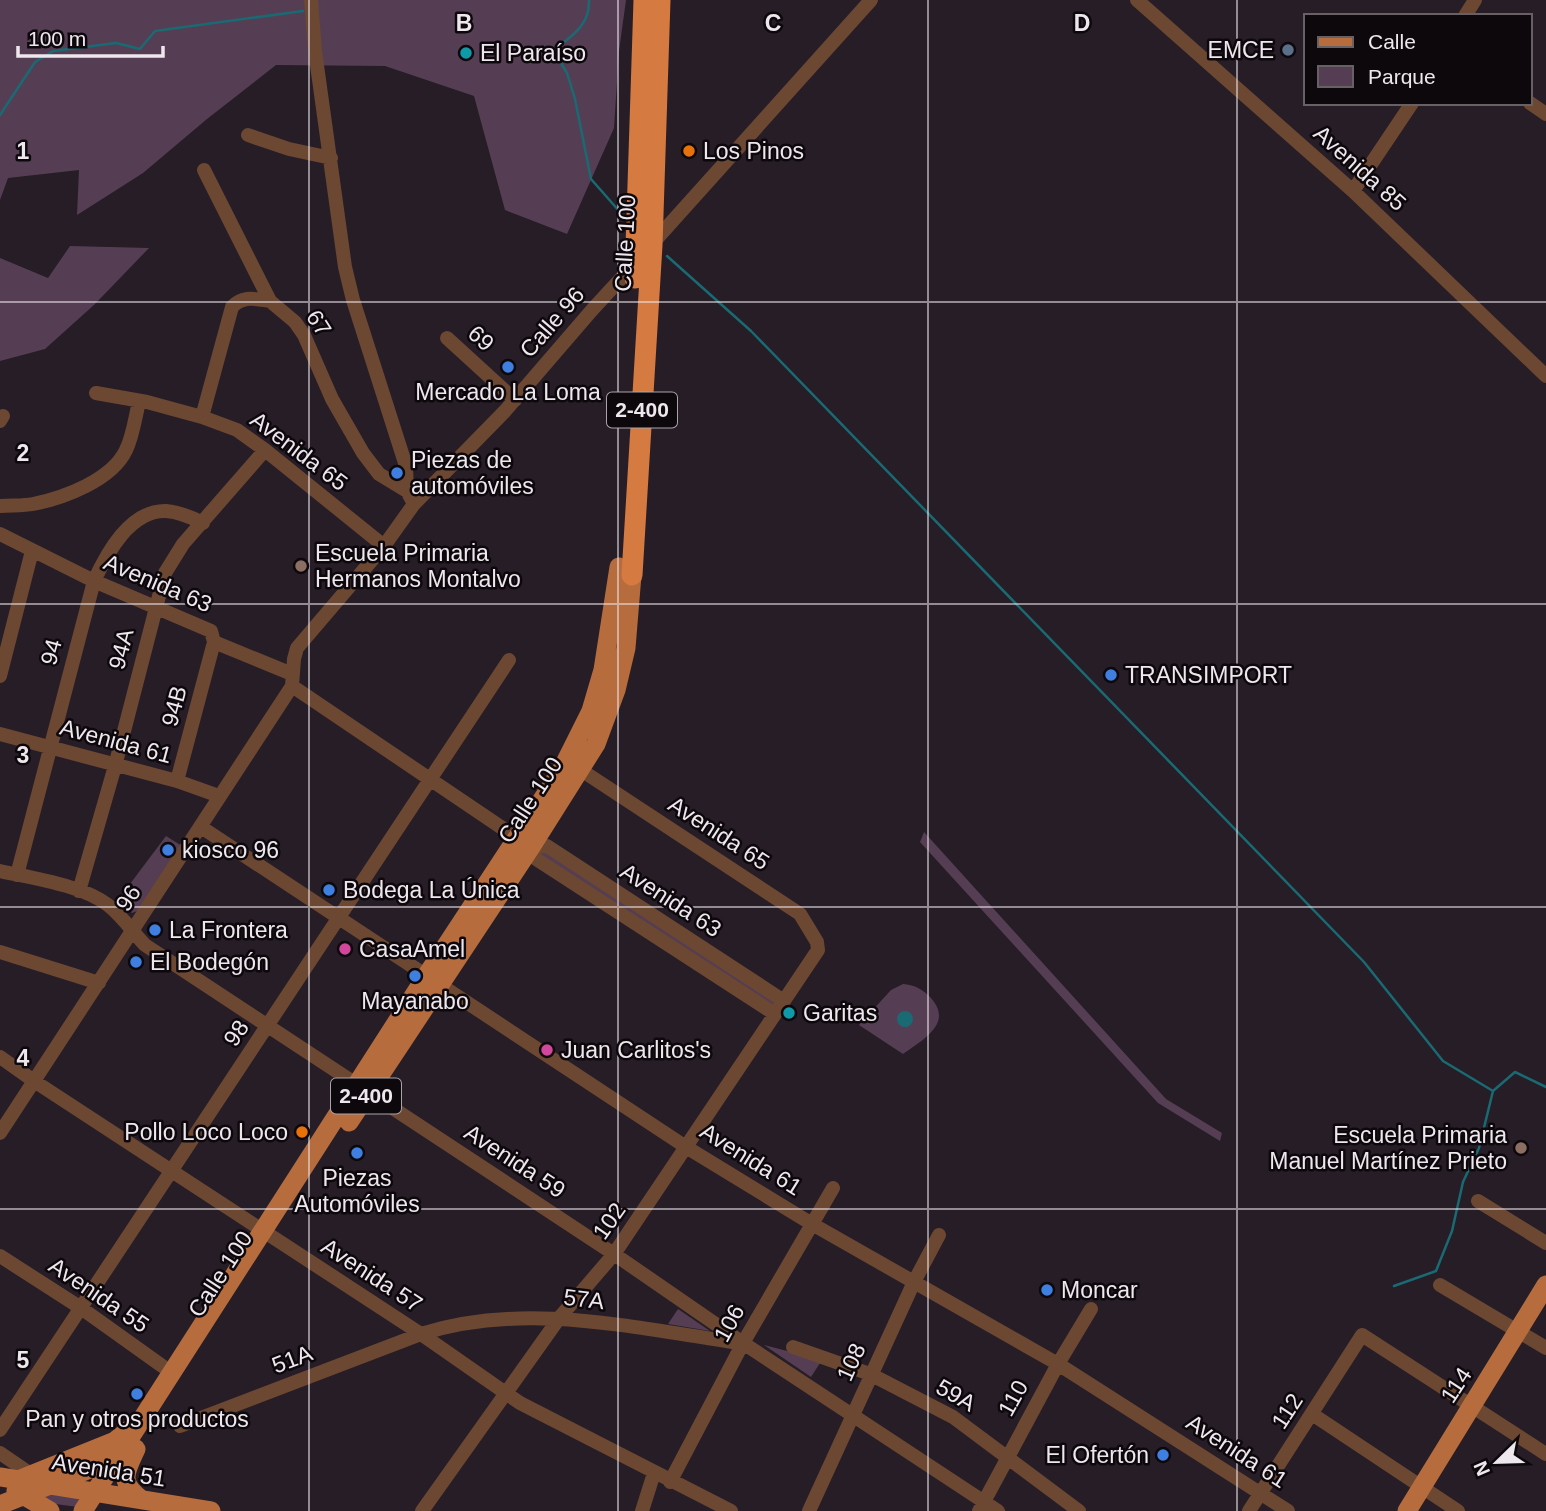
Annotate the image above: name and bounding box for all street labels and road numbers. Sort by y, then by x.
street label: Avenida 85 [1309,120,1411,216]
street label: Calle 100 [609,194,641,292]
street label: Calle 96 [515,282,589,362]
street label: 67 [301,305,337,341]
street label: 69 [463,320,499,356]
road number: 2-400 [607,392,677,428]
street label: Avenida 65 [245,406,353,496]
street label: Avenida 63 [100,549,216,617]
street label: 94A [103,625,139,672]
street label: 94 [35,636,67,668]
street label: 94B [156,683,192,729]
street label: Avenida 61 [57,714,175,768]
street label: Calle 100 [493,752,567,848]
street label: Avenida 65 [664,791,774,875]
street label: Avenida 63 [616,858,726,942]
street label: 96 [110,880,146,916]
street label: 98 [218,1015,254,1051]
road number: 2-400 [331,1078,401,1114]
street label: Avenida 61 [695,1118,807,1200]
street label: Avenida 59 [460,1119,570,1203]
street label: 102 [587,1198,631,1244]
street label: Calle 100 [183,1226,257,1322]
street label: Avenida 57 [317,1233,427,1317]
street label: Avenida 55 [44,1252,154,1338]
street label: 57A [562,1284,607,1314]
street label: 106 [708,1300,750,1346]
street label: 51A [268,1339,316,1378]
street label: 108 [831,1339,871,1385]
street label: 114 [1435,1362,1477,1407]
street label: 59A [932,1374,981,1417]
street label: 110 [993,1376,1033,1420]
street label: 112 [1266,1389,1308,1433]
street label: Avenida 61 [1182,1409,1292,1493]
street label: Avenida 51 [50,1448,168,1492]

